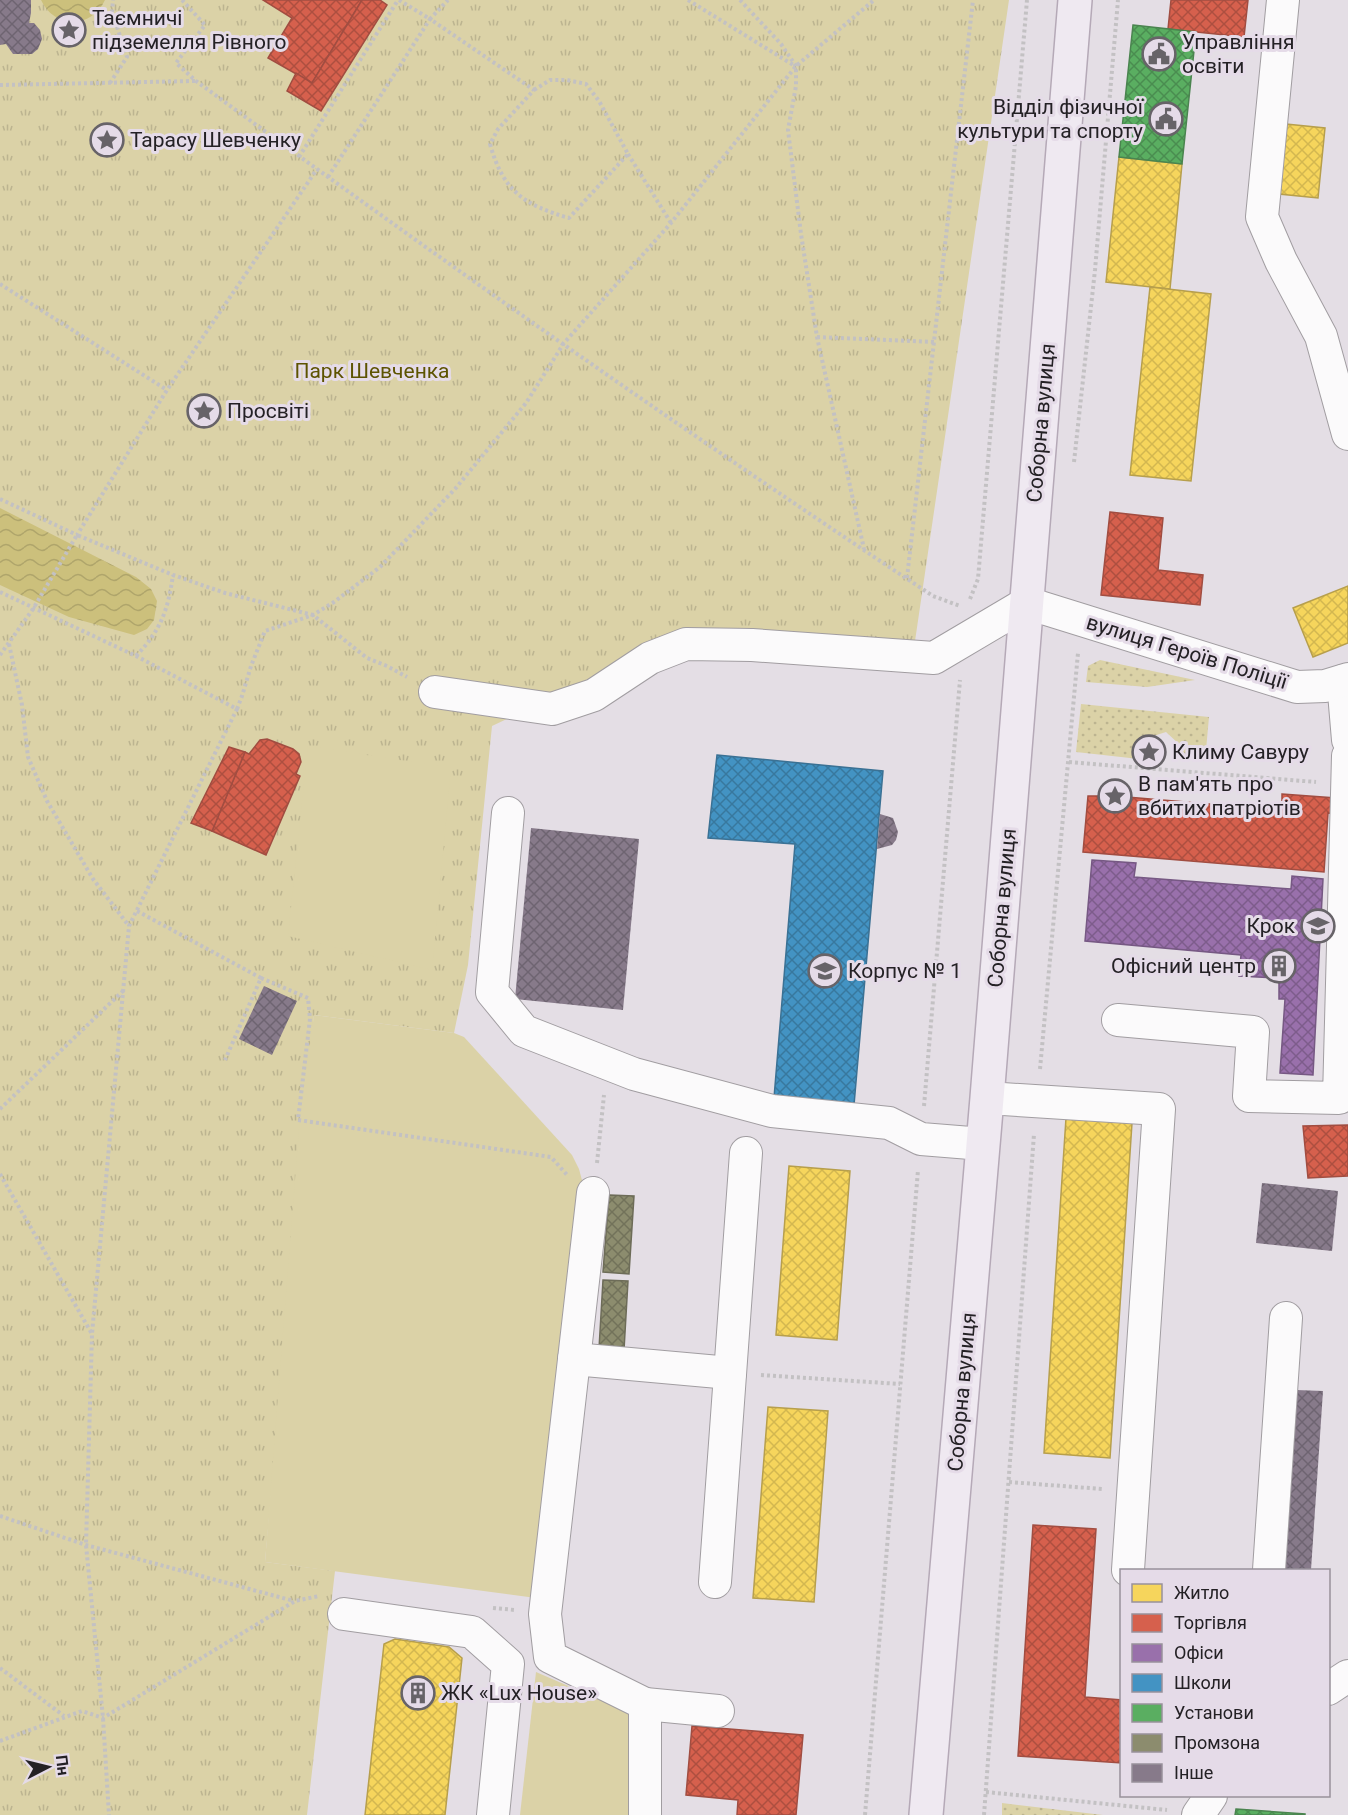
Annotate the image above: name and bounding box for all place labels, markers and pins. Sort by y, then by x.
place label: Таємничі підземелля Рівного [92,6,286,54]
place icon: Таємничі підземелля Рівного [51,12,87,48]
place label: Управління освіти [1182,30,1295,78]
public building icon: Управління освіти [1141,36,1177,72]
place label: Відділ фізичної культури та спорту [957,95,1144,143]
public building icon: Відділ фізичної культури та спорту [1148,101,1184,137]
place icon: Тарасу Шевченку [89,122,125,158]
place label: Тарасу Шевченку [130,128,301,152]
place icon: Просвіті [186,393,222,429]
place label: Просвіті [227,399,309,423]
place icon: Климу Савуру [1131,734,1167,770]
place label: Климу Савуру [1172,740,1309,764]
place label: В пам'ять про вбитих патріотів [1138,772,1301,820]
place icon: В пам'ять про вбитих патріотів [1097,778,1133,814]
school or university icon: Крок [1300,908,1336,944]
place label: Крок [1247,914,1296,938]
building icon: Офісний центр [1261,948,1297,984]
school or university icon: Корпус № 1 [807,953,843,989]
place label: Офісний центр [1111,954,1256,978]
place label: Корпус № 1 [848,959,962,983]
building icon: ЖК «Lux House» [400,1675,436,1711]
place label: ЖК «Lux House» [441,1681,597,1705]

